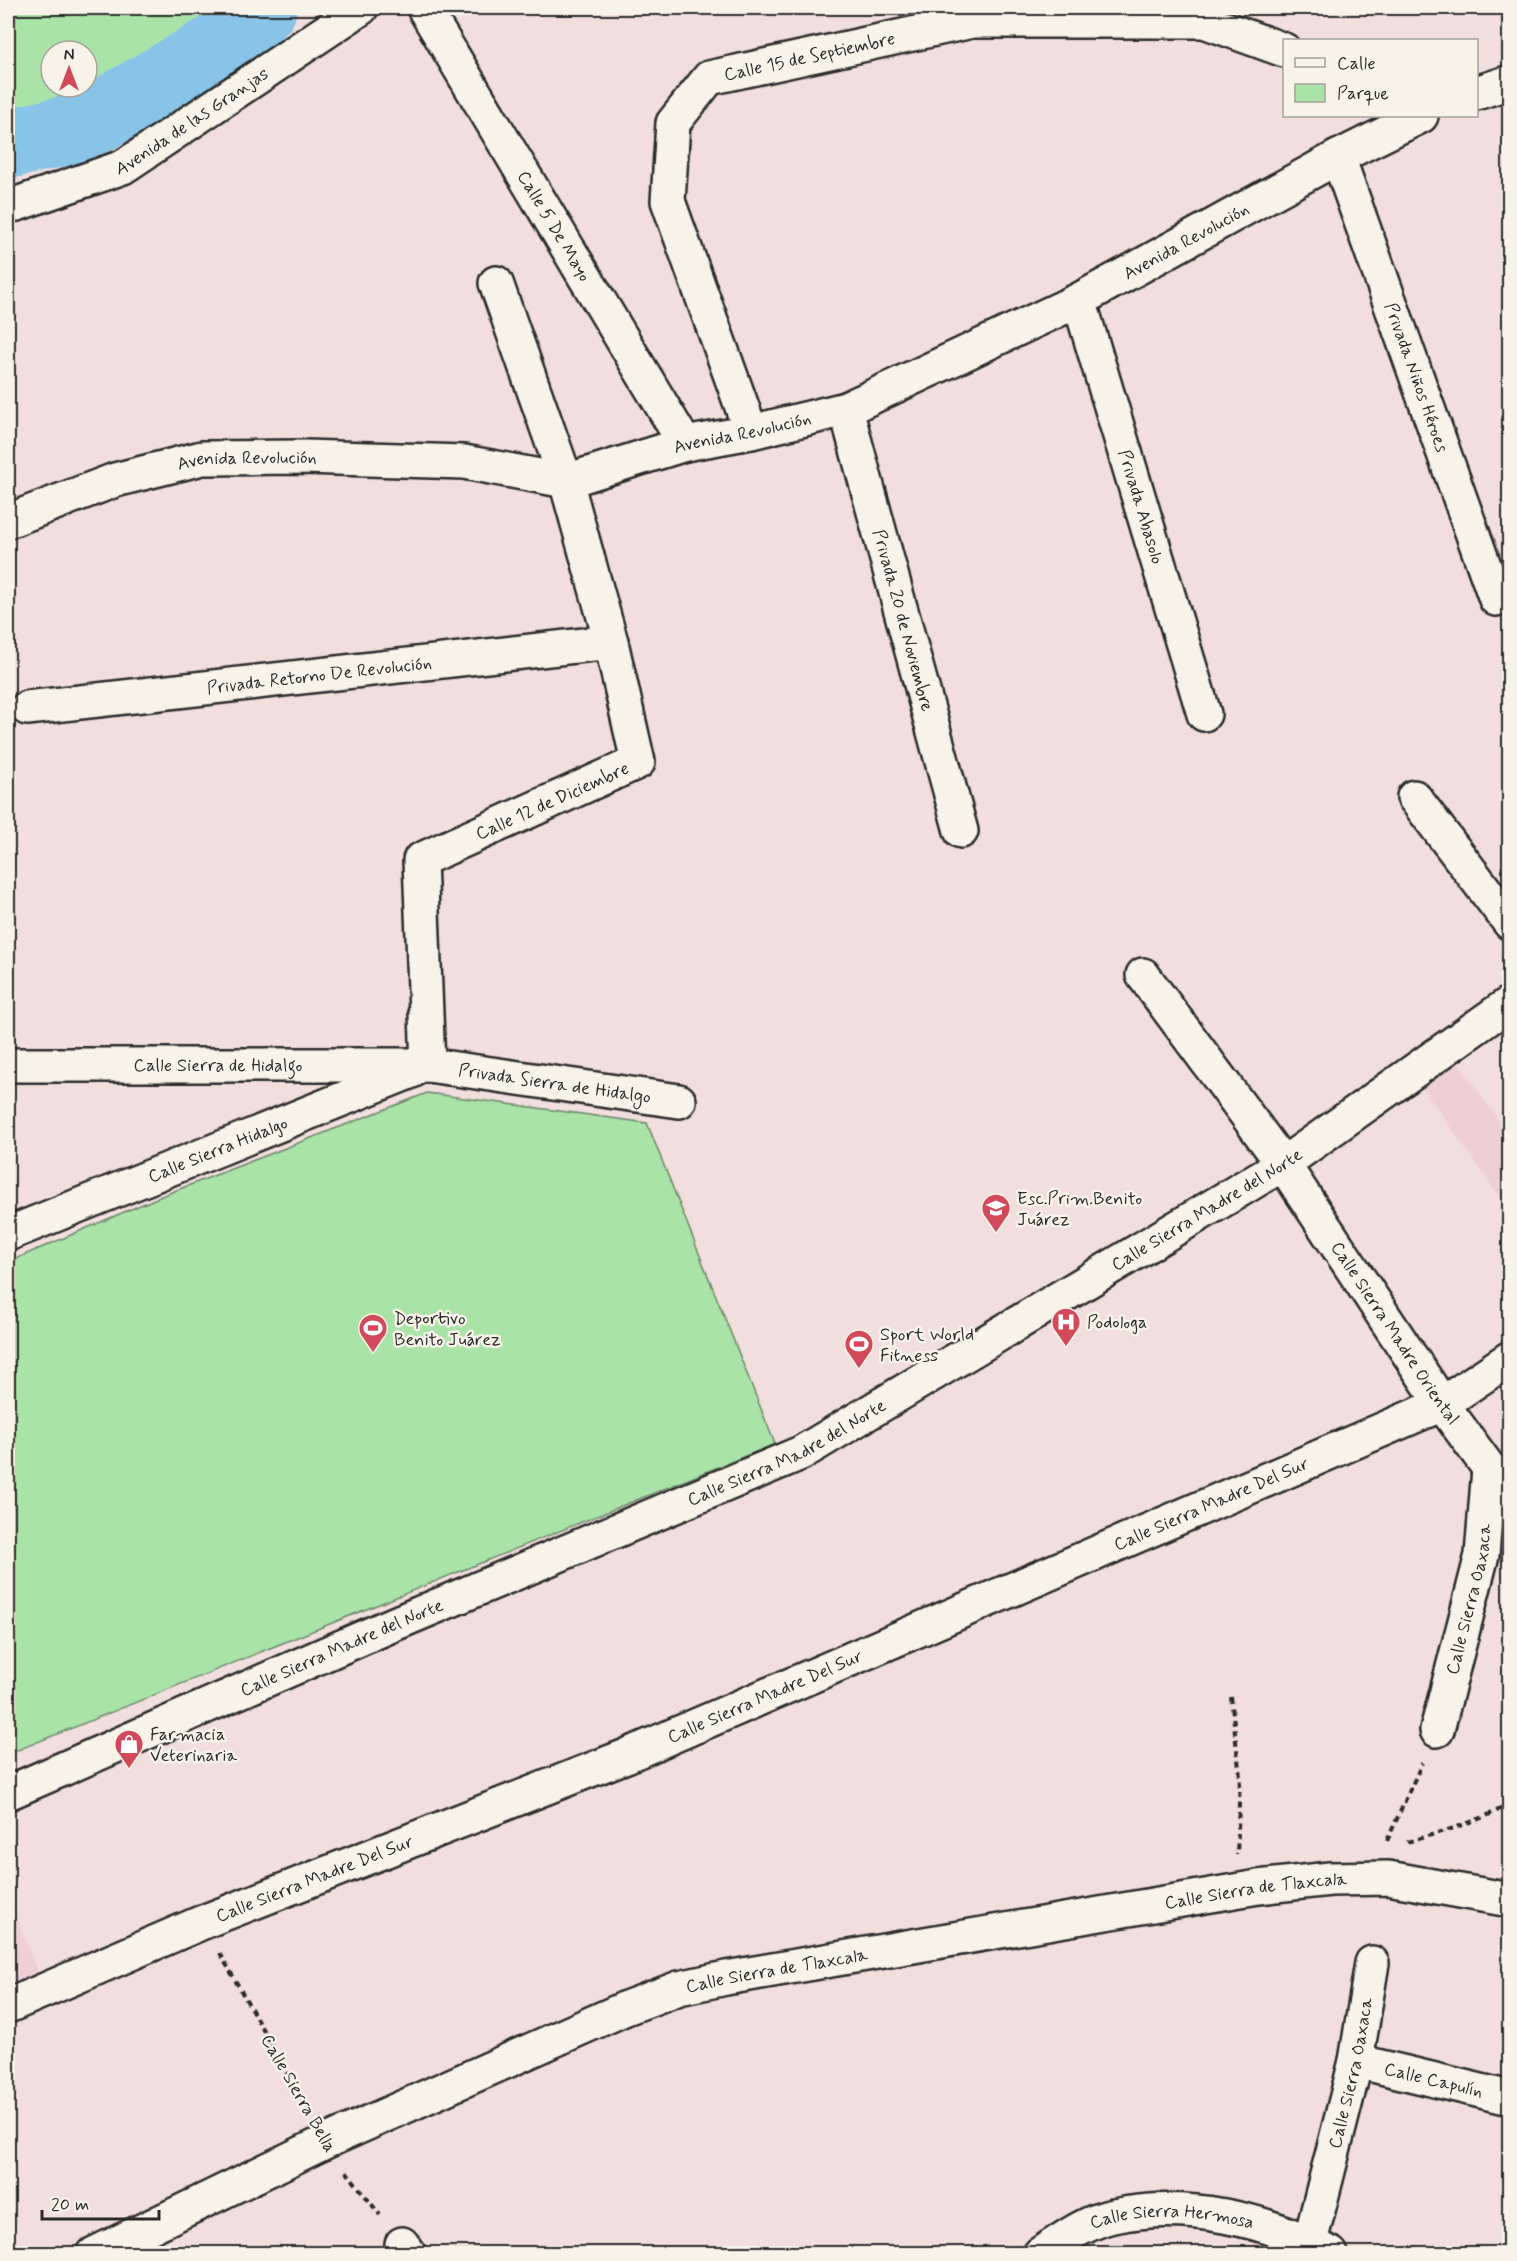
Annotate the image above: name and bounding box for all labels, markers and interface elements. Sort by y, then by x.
street label: Calle 15 de Septiembre [722,27,897,87]
north arrow [39,39,99,99]
legend [1283,39,1478,117]
text: N [64,45,74,66]
text: Calle [1337,52,1376,76]
street label: Avenida de las Granjas [113,62,274,182]
text: Parque [1337,82,1389,106]
street label: Calle 5 De Mayo [511,166,596,286]
street label: Avenida Revolución [1119,197,1254,286]
street label: Privada Niños Héroes [1378,300,1454,456]
street label: Avenida Revolución [670,407,814,460]
street label: Avenida Revolución [175,446,317,477]
street label: Privada Abasolo [1112,447,1169,567]
street label: Privada 20 de Noviembre [866,527,939,714]
street label: Privada Retorno De Revolución [206,651,433,701]
street label: Calle 12 de Diciembre [472,757,633,846]
street label: Calle Sierra de Hidalgo [133,1054,303,1080]
street label: Privada Sierra de Hidalgo [457,1058,652,1110]
street label: Calle Sierra Hidalgo [145,1111,291,1189]
street label: Calle Sierra Madre del Norte [1107,1143,1308,1277]
place label: Esc.Prim.Benito Juárez [1017,1187,1142,1232]
school or university icon: Esc.Prim.Benito Juárez [980,1192,1012,1234]
street label: Calle Sierra Madre Oriental [1325,1237,1464,1430]
hospital icon: Podologa [1050,1306,1082,1348]
place label: Deportivo Benito Juárez [394,1307,501,1352]
place label: Podologa [1087,1311,1147,1335]
sports icon: Deportivo Benito Juárez [357,1312,389,1354]
place label: Sport World Fitness [880,1323,974,1368]
sports icon: Sport World Fitness [843,1328,875,1370]
street label: Calle Sierra Madre del Norte [684,1394,891,1512]
street label: Calle Sierra Madre Del Sur [1110,1452,1313,1557]
street label: Calle Sierra Oaxaca [1441,1523,1497,1677]
street label: Calle Sierra Madre del Norte [237,1594,447,1703]
street label: Calle Sierra Madre Del Sur [664,1644,867,1750]
place label: Farmacia Veterinaria [150,1723,237,1768]
shop icon: Farmacia Veterinaria [113,1728,145,1770]
street label: Calle Sierra Madre Del Sur [213,1829,417,1929]
street label: Calle Sierra de Tlaxcala [1163,1868,1347,1916]
street label: Calle Sierra de Tlaxcala [684,1943,870,1999]
street label: Calle Sierra Oaxaca [1323,1996,1379,2151]
street label: Calle Sierra Bella [255,2030,342,2157]
street label: Calle Capulín [1382,2057,1485,2104]
scale bar [42,2183,159,2221]
text: 20 m [51,2193,89,2217]
street label: Calle Sierra Hermosa [1086,2200,1257,2236]

